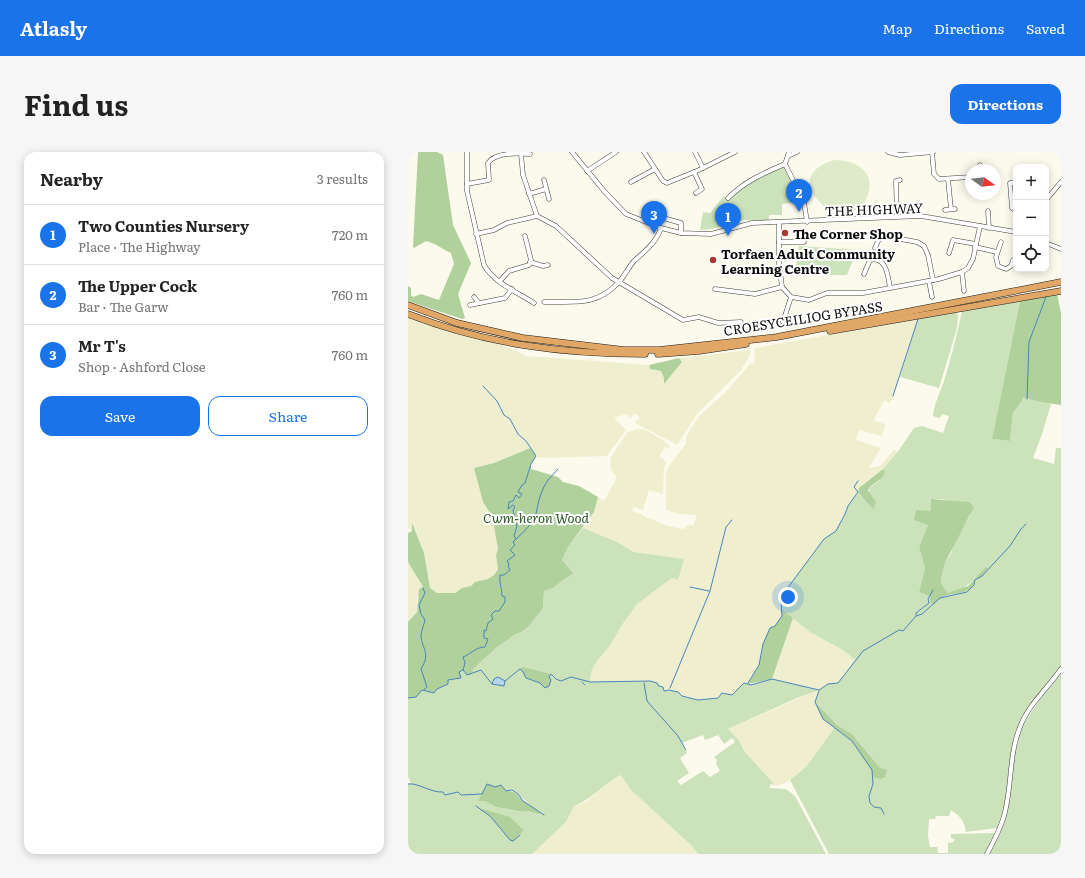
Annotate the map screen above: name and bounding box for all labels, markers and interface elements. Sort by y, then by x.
text: Atlasly [20,14,87,42]
text: Map [882,18,912,38]
text: Directions [934,18,1004,38]
text: Saved [1026,18,1065,38]
text: Find us [24,83,128,125]
button: Directions [950,84,1061,124]
north arrow [965,164,1001,200]
map controls [1013,164,1049,272]
button: + [1013,164,1049,200]
text: Nearby [40,166,103,191]
text: 3 results [317,169,368,188]
pin: 2 [786,179,812,212]
street label: THE HIGHWAY [824,198,924,220]
button: − [1013,200,1049,236]
pin: 3 [641,201,667,234]
pin: 1 [715,203,741,236]
text: Two Counties Nursery [78,214,249,237]
place label: The Corner Shop [793,224,903,243]
text: 1 [50,225,56,244]
text: 720 m [332,225,368,244]
marker: The Corner Shop [780,228,790,238]
button: locate [1013,236,1049,272]
text: Place · The Highway [78,237,200,256]
place label: Torfaen Adult Community Learning Centre [721,244,895,278]
marker: Torfaen Adult Community Learning Centre [708,255,718,265]
text: The Upper Cock [78,274,197,297]
text: 2 [50,285,56,304]
text: 760 m [332,285,368,304]
street label: CROESYCEILIOG BYPASS [722,296,884,340]
text: Bar · The Garw [78,297,168,316]
text: Mr T's [78,334,126,357]
text: 3 [49,345,57,364]
text: 760 m [332,345,368,364]
text: Shop · Ashford Close [78,357,206,376]
button: Save [40,396,200,436]
button: Share [208,396,368,436]
park label: Cwm-heron Wood [483,508,589,527]
your location [778,587,798,607]

